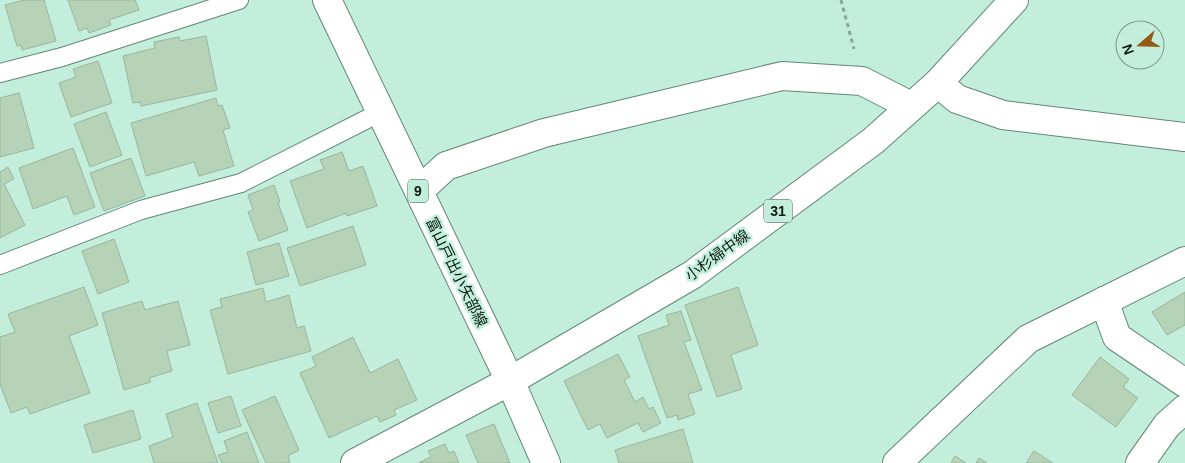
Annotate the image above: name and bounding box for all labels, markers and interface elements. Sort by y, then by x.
north arrow [1115,20,1165,70]
text: N [1119,42,1137,57]
road number: 9 [408,180,428,202]
road number: 31 [764,200,792,222]
street label: 富山戸出小矢部線 [423,214,491,330]
street label: 小杉婦中線 [682,226,752,284]

